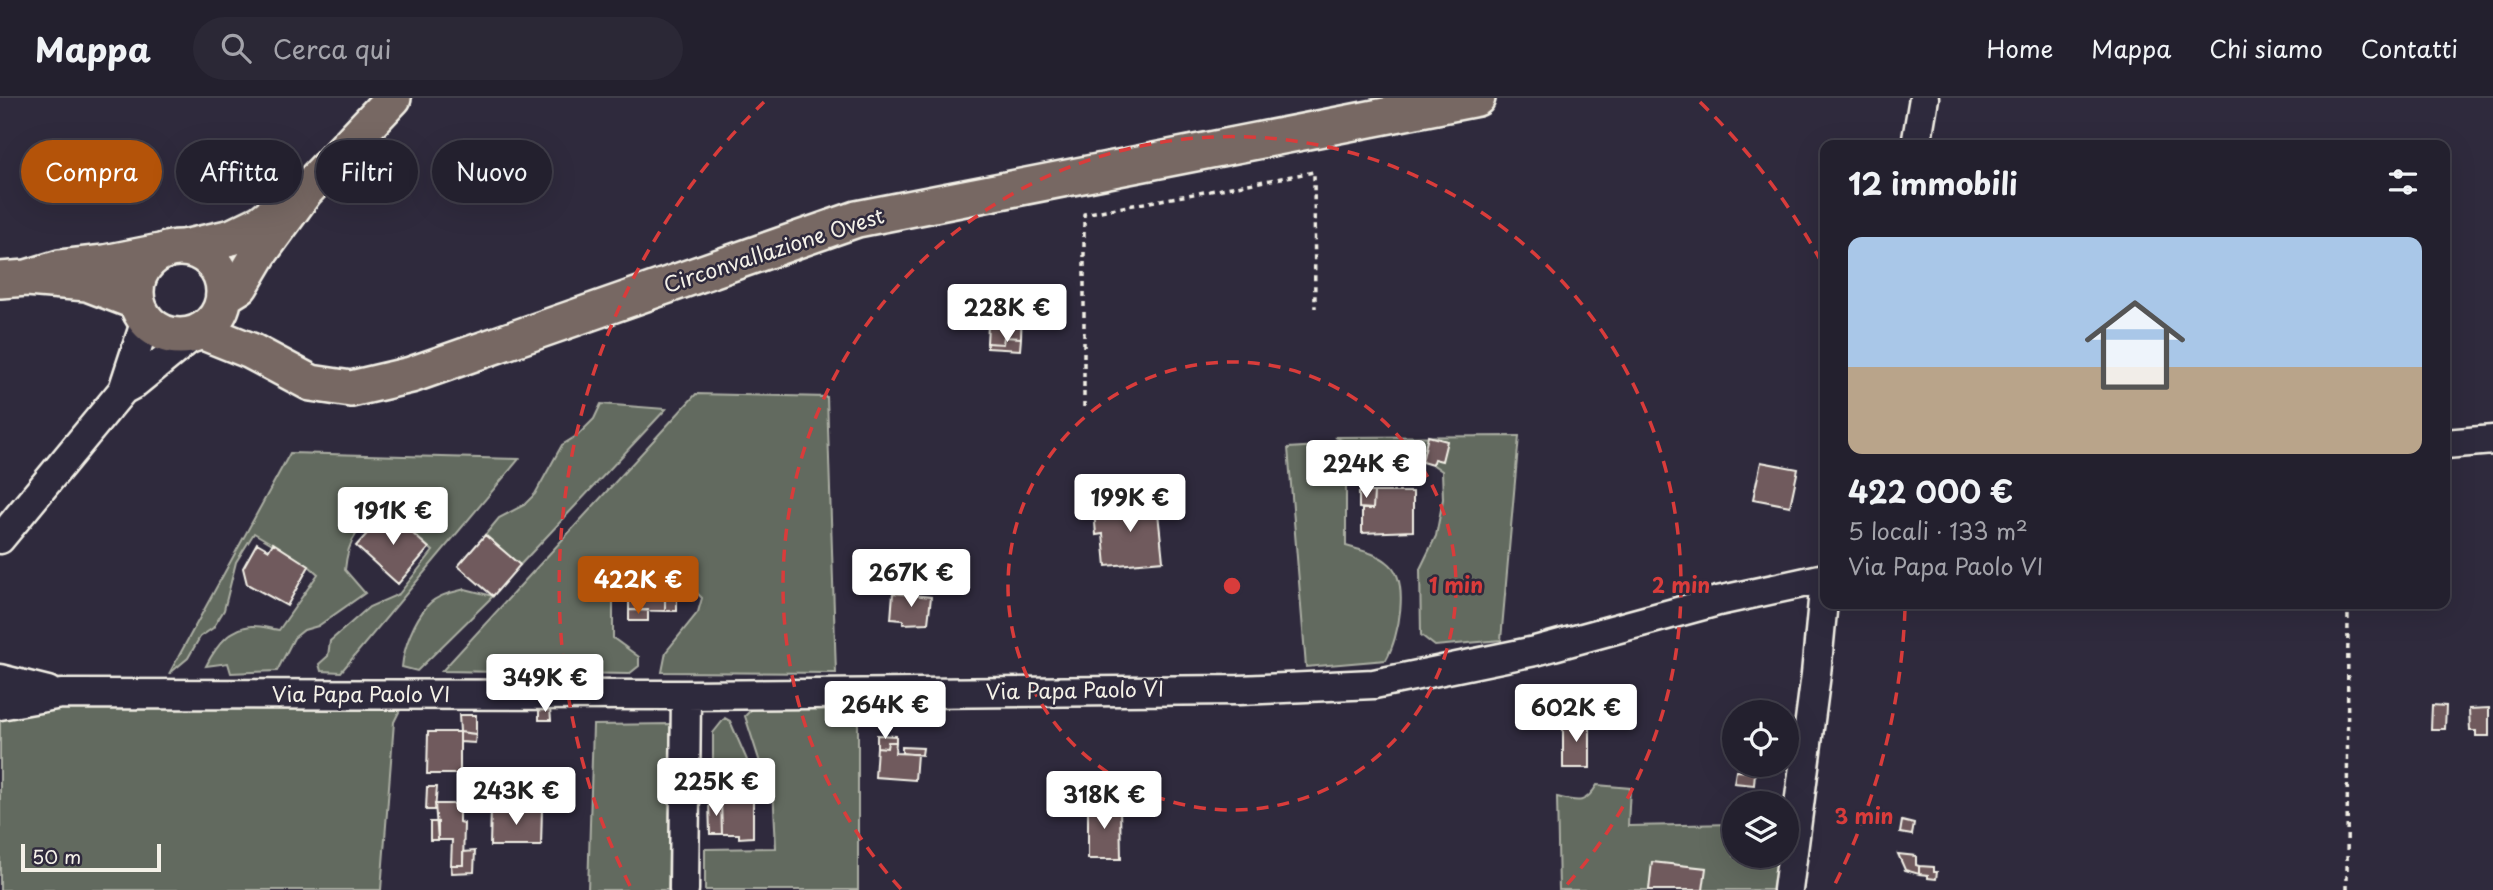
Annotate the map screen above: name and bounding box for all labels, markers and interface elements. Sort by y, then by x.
search box [193,17,683,80]
text: Mappa [35,23,151,73]
icon: search [217,29,255,67]
text: Cerca qui [273,29,392,68]
text: Home [1987,30,2053,66]
text: Mappa [2091,30,2171,66]
text: Chi siamo [2209,30,2323,66]
text: Contatti [2361,30,2458,66]
chip: Compra [21,140,162,203]
chip: Affitta [176,140,302,203]
chip: Filtri [316,140,418,203]
chip: Nuovo [432,140,552,203]
text: 12 immobili [1848,160,2018,205]
icon: filters [2384,163,2422,201]
street label: Circonvallazione Ovest [659,198,888,300]
icon: home [2072,282,2198,408]
pin: 228K € [950,285,1064,344]
text: 228K € [964,289,1050,324]
pin: 224K € [1309,440,1423,500]
text: 224K € [1322,445,1410,480]
text: 422 000 € [1848,468,2013,513]
pin: 199K € [1073,474,1187,534]
text: 199K € [1090,479,1170,514]
pin: 191K € [336,488,450,547]
text: 191K € [354,492,432,527]
text: 5 locali · 133 m² [1848,513,2028,548]
text: Via Papa Paolo VI [1848,548,2044,583]
pin: 267K € [854,550,968,609]
text: 267K € [868,554,954,589]
pin: 422K € [581,556,695,616]
text: 422K € [594,561,682,596]
text: 1 min [1429,568,1483,600]
text: 2 min [1652,568,1710,600]
centre of rings [1220,574,1244,598]
pin: 349K € [488,654,602,714]
text: 349K € [502,659,588,694]
street label: Via Papa Paolo VI [985,671,1165,707]
street label: Via Papa Paolo VI [272,677,450,709]
pin: 264K € [828,682,942,741]
pin: 602K € [1519,684,1633,744]
text: 264K € [841,686,929,721]
text: 602K € [1531,689,1621,724]
map controls [1722,700,1799,868]
button: locate [1722,700,1799,777]
pin: 225K € [659,758,773,818]
text: 225K € [673,763,759,798]
pin: 243K € [459,768,573,827]
text: 243K € [472,772,560,807]
pin: 318K € [1047,772,1161,831]
text: 318K € [1062,776,1146,811]
button: layers [1722,791,1799,868]
text: 3 min [1834,799,1894,831]
scale bar [21,841,161,873]
text: 50 m [32,842,81,870]

